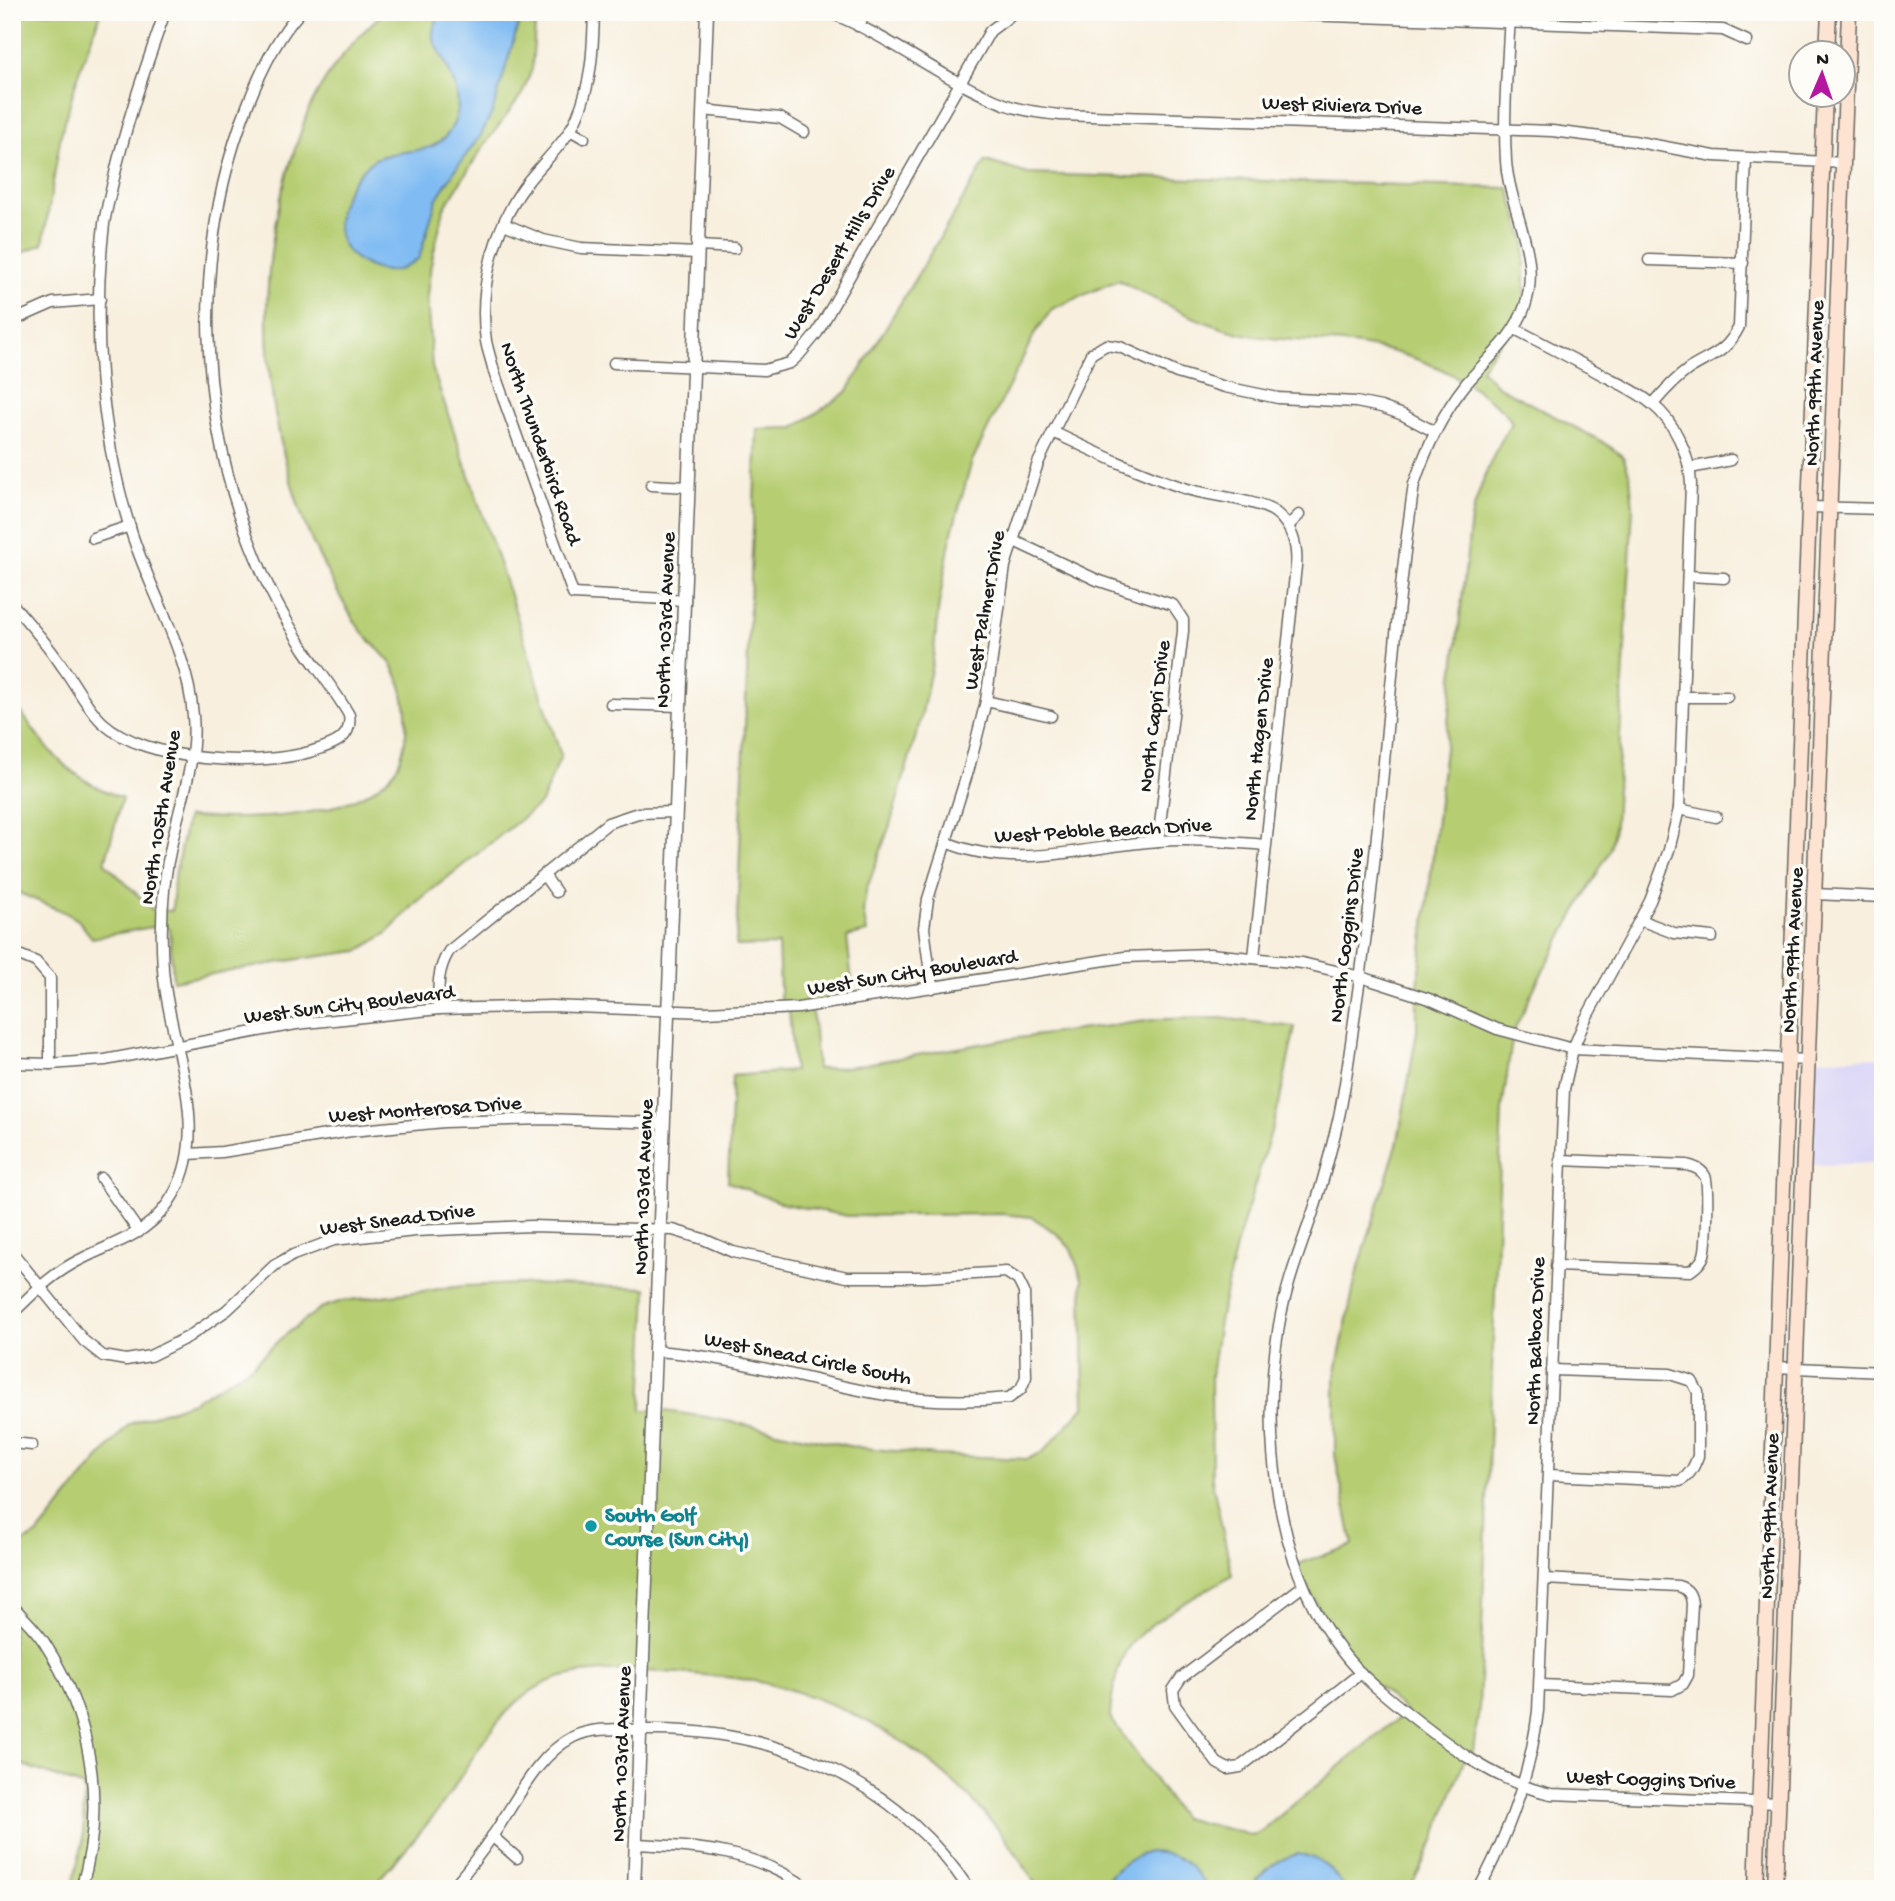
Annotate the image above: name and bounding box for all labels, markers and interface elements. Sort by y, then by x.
north arrow [1786,38,1856,108]
text: N [1816,49,1829,72]
street label: West Riviera Drive [1261,92,1423,123]
street label: West Desert Hills Drive [779,161,903,345]
street label: North 99th Avenue [1801,299,1832,466]
street label: North Thunderbird Road [492,339,586,550]
street label: West Palmer Drive [960,528,1013,692]
street label: North 103rd Avenue [652,531,683,709]
street label: North Capri Drive [1135,638,1178,794]
street label: North Hagen Drive [1239,655,1282,822]
street label: North 105th Avenue [136,727,189,907]
street label: West Pebble Beach Drive [994,814,1214,851]
street label: North Coggins Drive [1325,845,1372,1024]
street label: North 99th Avenue [1778,866,1811,1034]
street label: West Sun City Boulevard [806,945,1021,1003]
street label: West Sun City Boulevard [243,981,458,1032]
street label: West Monterosa Drive [328,1092,524,1131]
street label: North 103rd Avenue [630,1098,661,1276]
street label: West Snead Drive [319,1199,477,1243]
street label: North Balboa Drive [1522,1255,1553,1426]
street label: West Snead Circle South [702,1328,913,1393]
street label: North 99th Avenue [1756,1432,1787,1599]
place label: South Golf Course (Sun City) [604,1505,749,1554]
marker: South Golf Course (Sun City) [583,1518,599,1534]
street label: North 103rd Avenue [608,1665,639,1843]
street label: West Coggins Drive [1566,1766,1737,1797]

